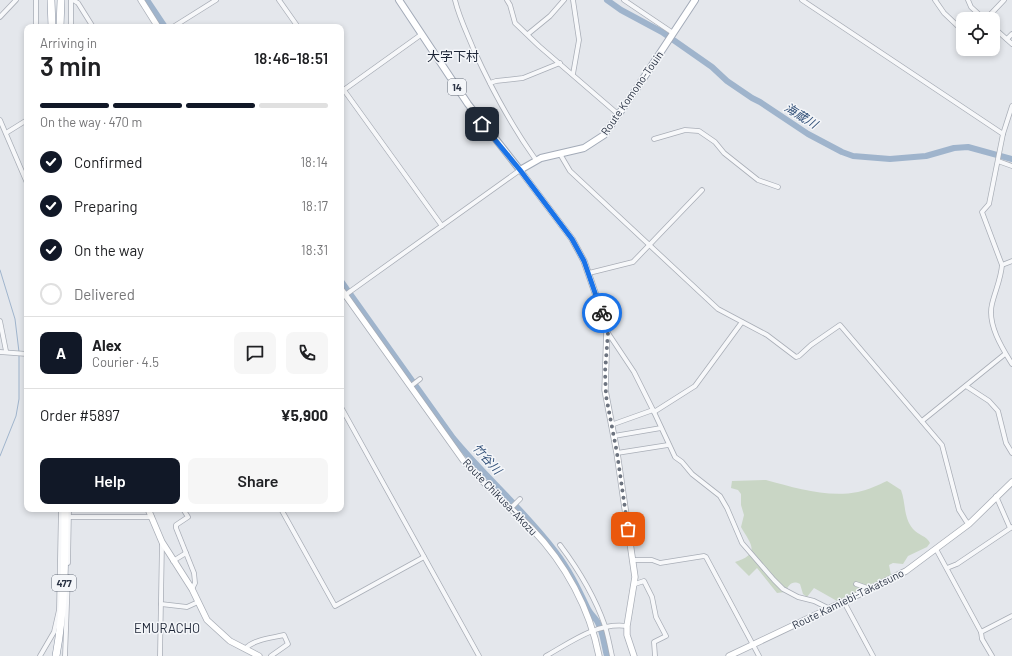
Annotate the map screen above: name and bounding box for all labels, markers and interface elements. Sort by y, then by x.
map controls [956,12,1000,56]
button: locate [956,12,1000,56]
text: Arriving in [40,35,97,51]
district label: 大字下村 [427,48,479,64]
street label: Route Komono-Touin [598,48,666,137]
text: 18:46–18:51 [254,49,328,67]
text: 3 min [40,50,101,81]
road number: 14 [448,79,466,95]
water label: 海蔵川 [783,100,822,132]
pin [465,107,499,141]
icon: home [471,113,493,135]
text: On the way · 470 m [40,114,142,130]
icon: check [40,151,62,173]
text: Confirmed [74,153,142,171]
text: 18:14 [301,154,328,170]
icon: check [40,195,62,217]
text: Preparing [74,197,138,215]
text: 18:17 [302,198,328,214]
icon: check [40,239,62,261]
text: On the way [74,241,144,259]
text: 18:31 [301,242,328,258]
text: Delivered [74,285,135,303]
courier [582,293,622,333]
icon: bike [591,302,613,324]
button: chat [234,332,276,374]
button: phone [286,332,328,374]
text: Alex [92,336,122,354]
text: A [56,344,66,362]
text: Courier · 4.5 [92,354,159,370]
text: Order #5897 [40,406,120,424]
text: ¥5,900 [281,406,328,424]
water label: 竹谷川 [470,440,506,478]
street label: Route Chikusa-Akozu [460,456,540,538]
button: Help [40,458,180,504]
button: Share [188,458,328,504]
pin [611,512,645,546]
icon: bag [617,518,639,540]
street label: Route Kamiebi-Takatsuno [790,566,906,631]
road number: 477 [52,575,76,591]
district label: EMURACHO [134,620,200,636]

